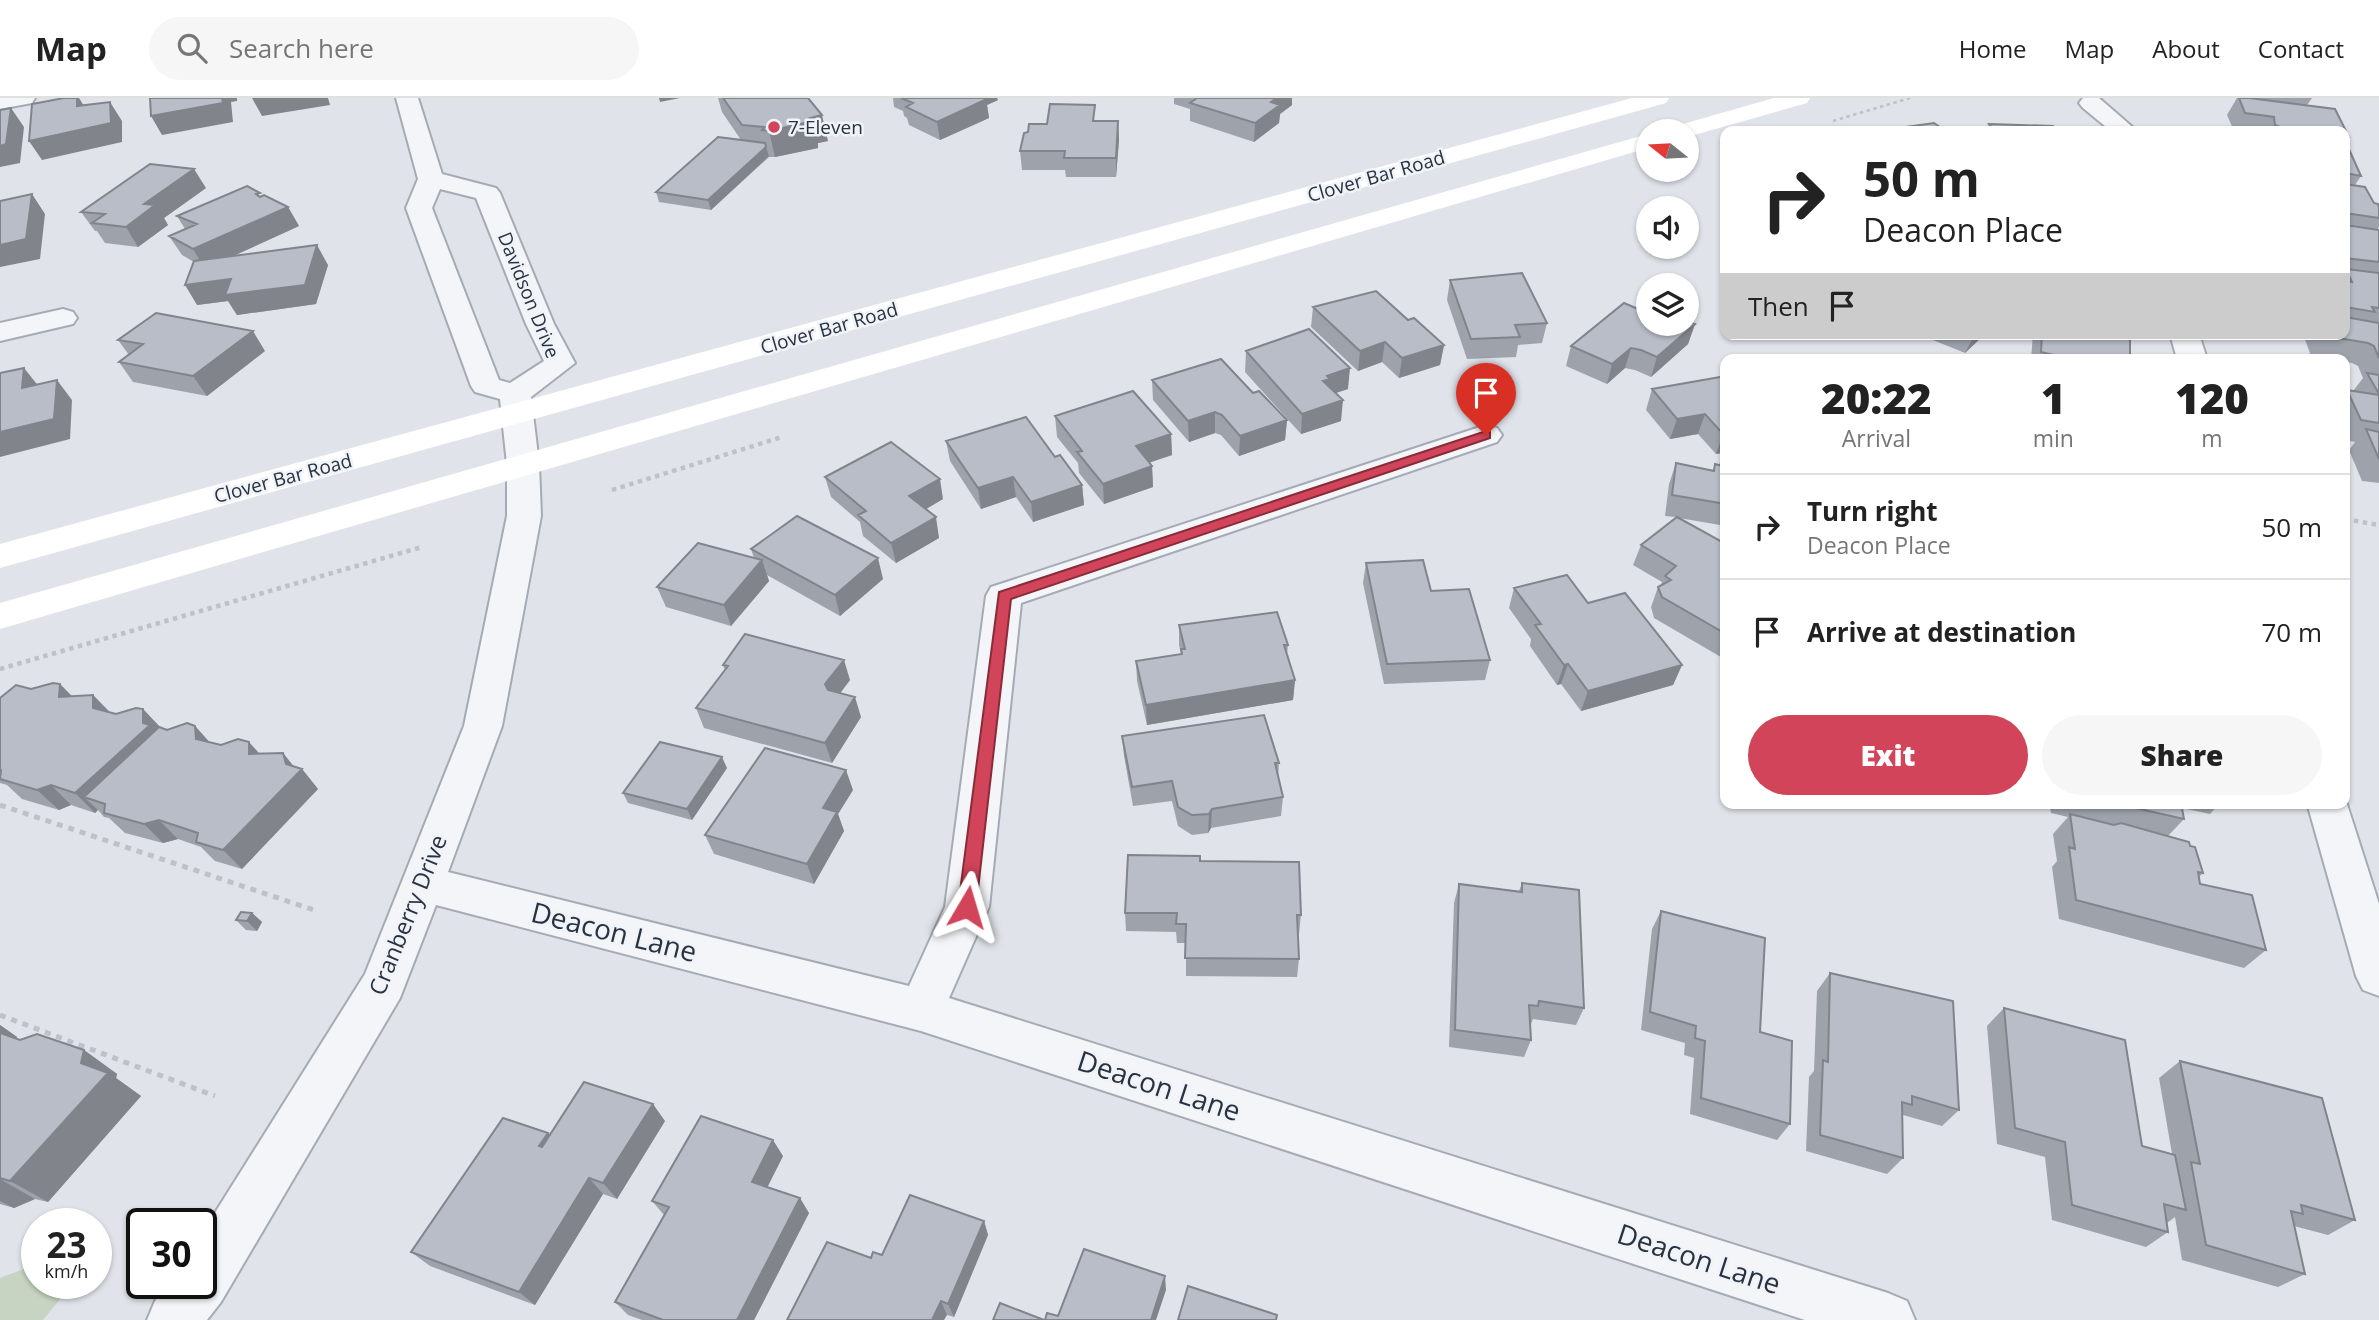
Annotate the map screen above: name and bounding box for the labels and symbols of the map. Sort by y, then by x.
place label: 7-Eleven [788,114,863,140]
marker: 7-Eleven [766,119,782,135]
north arrow [1636,119,1699,182]
street label: Clover Bar Road [1304,144,1448,208]
street label: Davidson Drive [492,228,566,362]
street label: Clover Bar Road [757,296,901,360]
pin [1456,363,1516,435]
street label: Clover Bar Road [211,447,355,509]
street label: Cranberry Drive [360,830,454,1000]
position arrow [930,870,1004,944]
street label: Deacon Lane [527,892,701,970]
street label: Deacon Lane [1073,1041,1246,1129]
speed limit sign: 30 [126,1208,217,1299]
street label: Deacon Lane [1613,1214,1786,1302]

